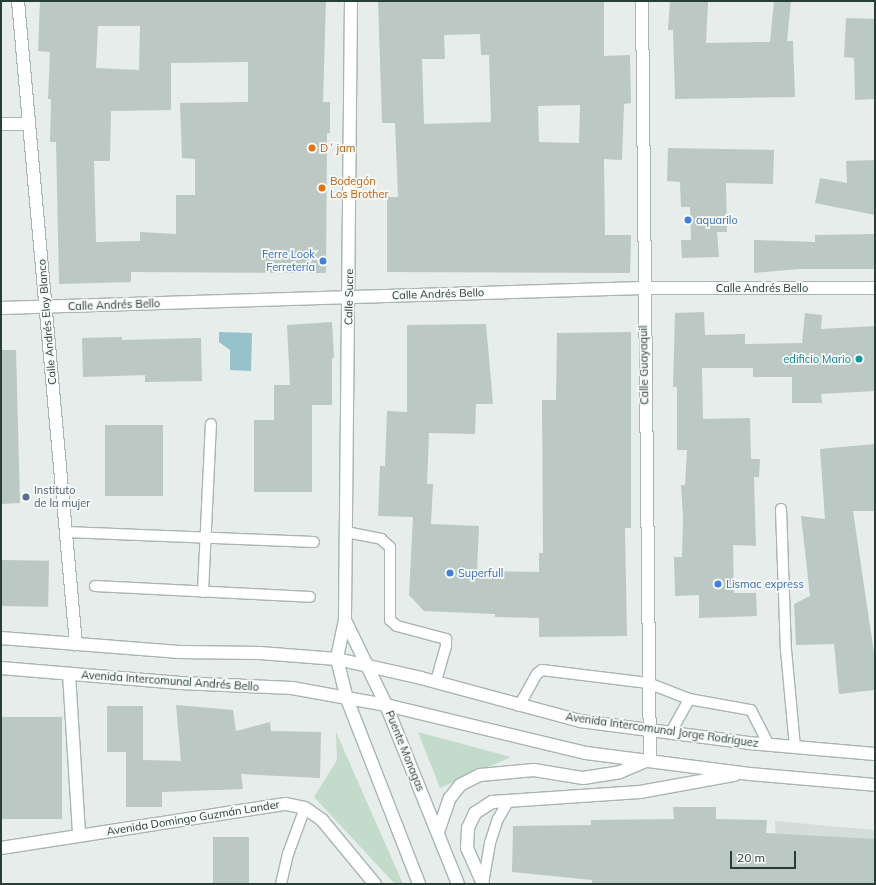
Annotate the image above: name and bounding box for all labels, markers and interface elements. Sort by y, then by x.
place label: D´ jam [320,141,355,155]
marker: D´ jam [307,143,317,153]
place label: Bodegón Los Brother [330,175,388,201]
marker: Bodegón Los Brother [317,183,327,193]
place label: aquarilo [696,213,738,227]
marker: aquarilo [683,215,693,225]
place label: Ferre Look Ferretería [262,248,315,274]
marker: Ferre Look Ferretería [318,256,328,266]
street label: Calle Andrés Eloy Blanco [35,259,59,385]
street label: Calle Sucre [342,269,356,325]
street label: Calle Andrés Bello [716,281,808,295]
street label: Calle Andrés Bello [392,286,484,302]
street label: Calle Andrés Bello [68,297,160,313]
street label: Calle Guayaquil [637,325,651,405]
place label: edificio Mario [783,352,851,366]
marker: edificio Mario [854,354,864,364]
place label: Instituto de la mujer [34,484,90,510]
marker: Instituto de la mujer [21,492,31,502]
place label: Superfull [458,566,503,580]
marker: Superfull [445,568,455,578]
place label: Lismac express [726,577,804,591]
marker: Lismac express [713,579,723,589]
street label: Avenida Intercomunal Andrés Bello [81,668,259,694]
street label: Puente Monagas [383,709,427,793]
street label: Avenida Intercomunal Jorge Rodriguez [565,710,759,750]
street label: Avenida Domingo Guzmán Lander [106,798,280,838]
scale bar [732,843,798,869]
text: 20 m [737,850,765,865]

